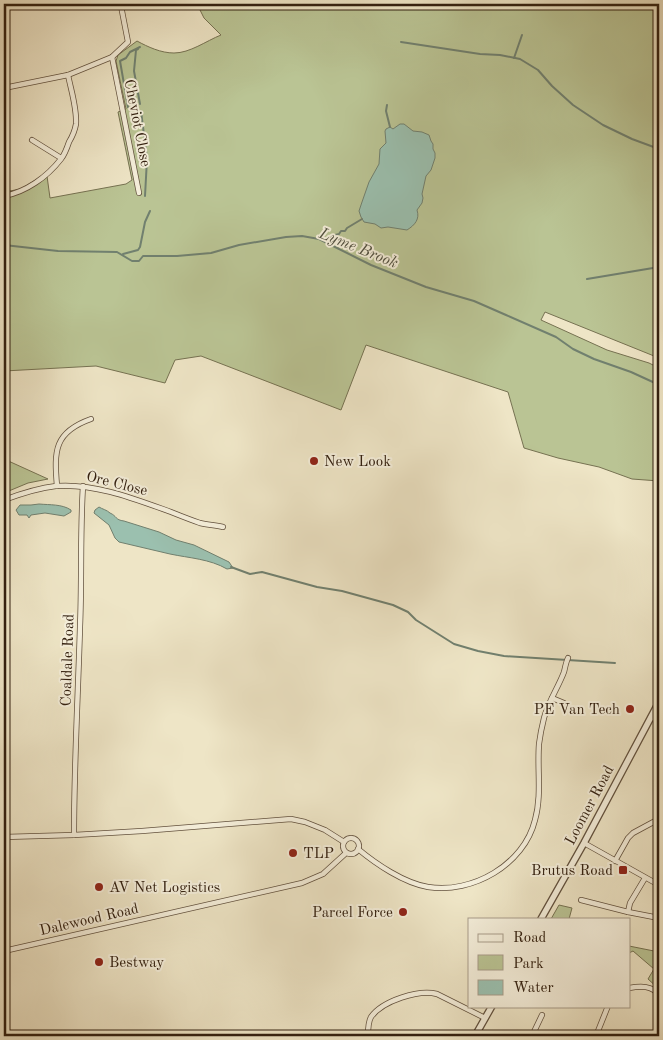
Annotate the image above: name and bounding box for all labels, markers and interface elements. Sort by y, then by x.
street label: Cheviot Close [121,78,152,168]
water label: Lyme Brook [316,225,400,272]
marker: New Look [308,455,320,467]
place label: New Look [324,455,391,470]
street label: Ore Close [84,470,149,499]
street label: Coaldale Road [59,613,78,707]
place label: PE Van Tech [534,703,620,718]
marker: PE Van Tech [624,703,636,715]
street label: Loomer Road [563,763,618,848]
marker: TLP [287,847,299,859]
place label: TLP [303,847,334,862]
place label: Brutus Road [531,864,613,879]
marker: Brutus Road [617,864,629,876]
marker: AV Net Logistics [93,881,105,893]
place label: AV Net Logistics [109,881,220,896]
street label: Dalewood Road [38,902,141,939]
place label: Parcel Force [312,906,393,921]
marker: Parcel Force [397,906,409,918]
legend [468,918,630,1008]
text: Road [513,931,547,946]
marker: Bestway [93,956,105,968]
place label: Bestway [109,956,164,971]
text: Park [513,957,544,972]
text: Water [513,981,554,996]

